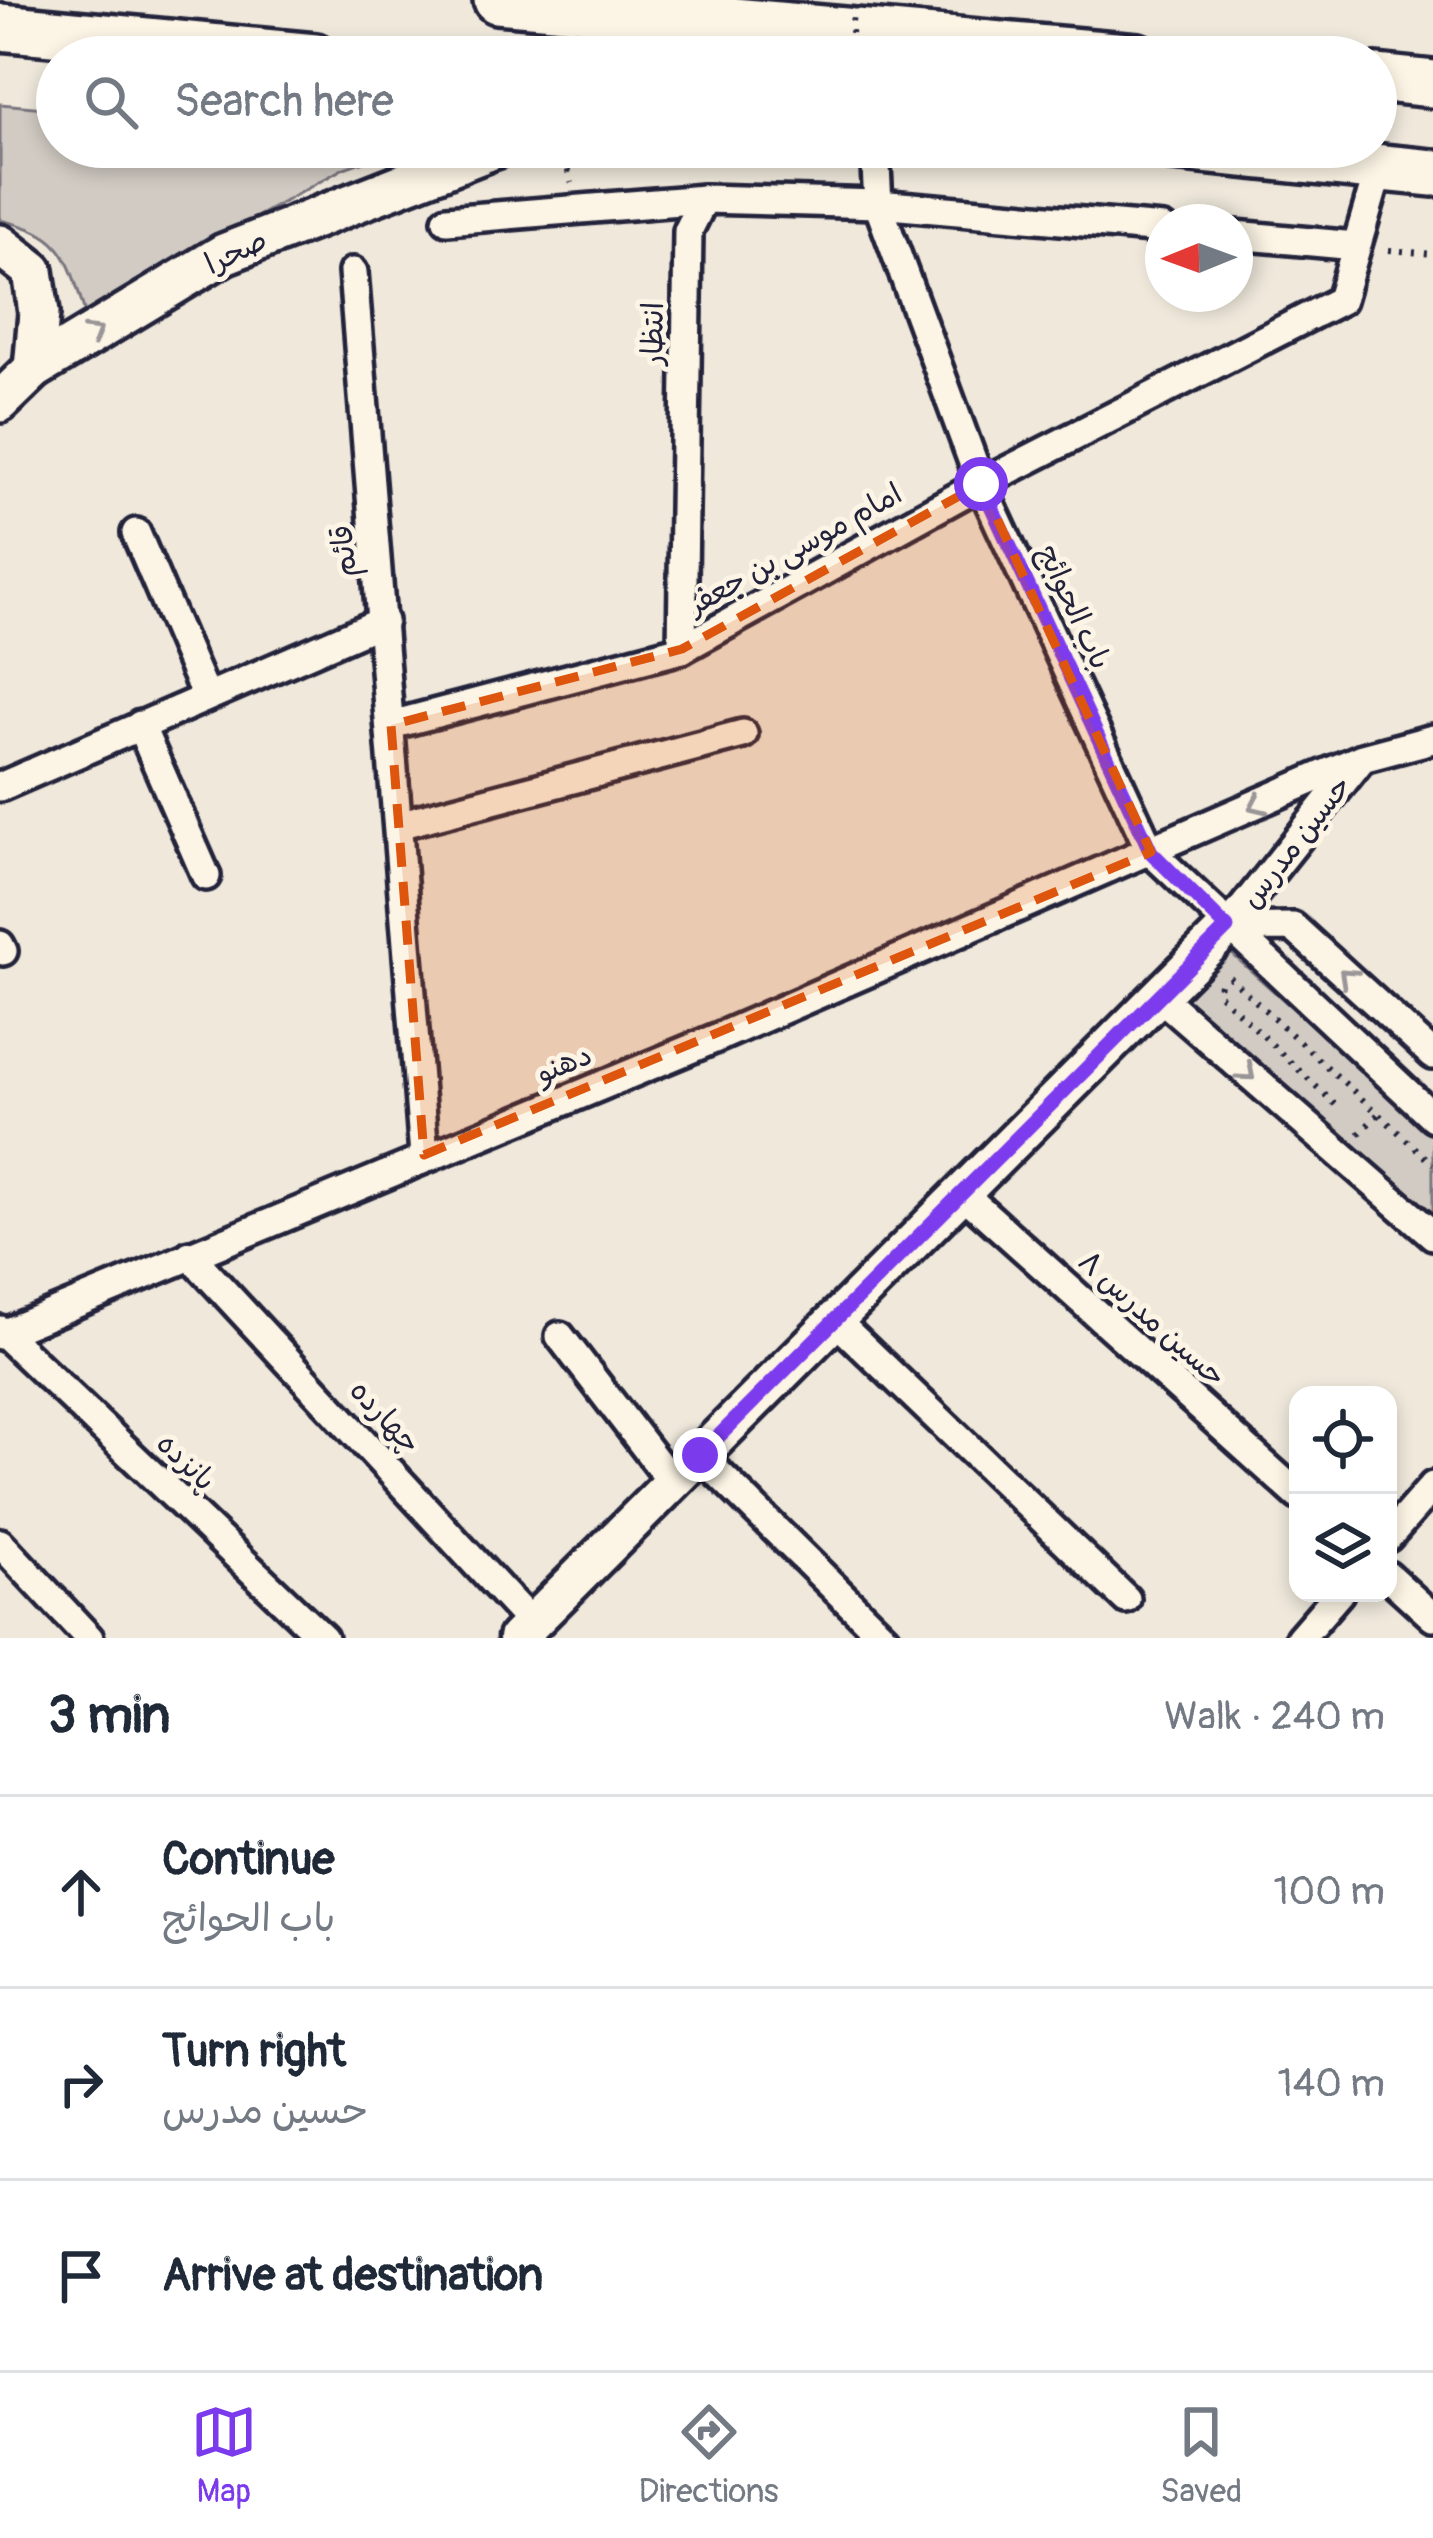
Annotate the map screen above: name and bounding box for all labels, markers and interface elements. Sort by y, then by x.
search box [36,36,1397,168]
icon: search [78,69,144,135]
text: Search here [174,74,394,130]
north arrow [1145,204,1253,312]
street label: صحرا [199,221,273,283]
street label: انتظار [634,302,672,367]
one-way arrow [81,325,103,347]
route start [954,457,1008,511]
street label: امام موسی بن جعفر [679,475,910,627]
street label: قائم [323,523,368,579]
street label: باب الحوائج [1028,539,1119,676]
street label: حسین مدرس [1233,768,1359,916]
one-way arrow [1248,791,1269,815]
one-way arrow [1339,969,1360,990]
street label: دهنو [529,1036,598,1094]
one-way arrow [1234,1059,1255,1080]
street label: حسین مدرس ۸ [1070,1243,1234,1395]
street label: چهارده [342,1372,428,1462]
map controls [1289,1386,1397,1602]
button: locate [1289,1386,1397,1494]
street label: پانزده [149,1425,223,1499]
route end [673,1428,727,1482]
button: layers [1289,1494,1397,1602]
text: 3 min [48,1684,170,1748]
text: Walk · 240 m [1164,1692,1385,1741]
text: Continue [162,1832,335,1888]
icon: ahead [48,1859,114,1925]
text: 100 m [1273,1867,1385,1916]
text: باب الحوائج [162,1894,335,1943]
text: Turn right [162,2024,346,2080]
icon: right [48,2051,114,2117]
text: 140 m [1277,2059,1385,2108]
text: حسین مدرس [162,2086,368,2135]
icon: arrive [48,2243,114,2309]
text: Arrive at destination [162,2248,543,2304]
tab: Map [191,2399,257,2512]
tab: Directions [639,2399,779,2512]
tab: Saved [1160,2399,1242,2512]

